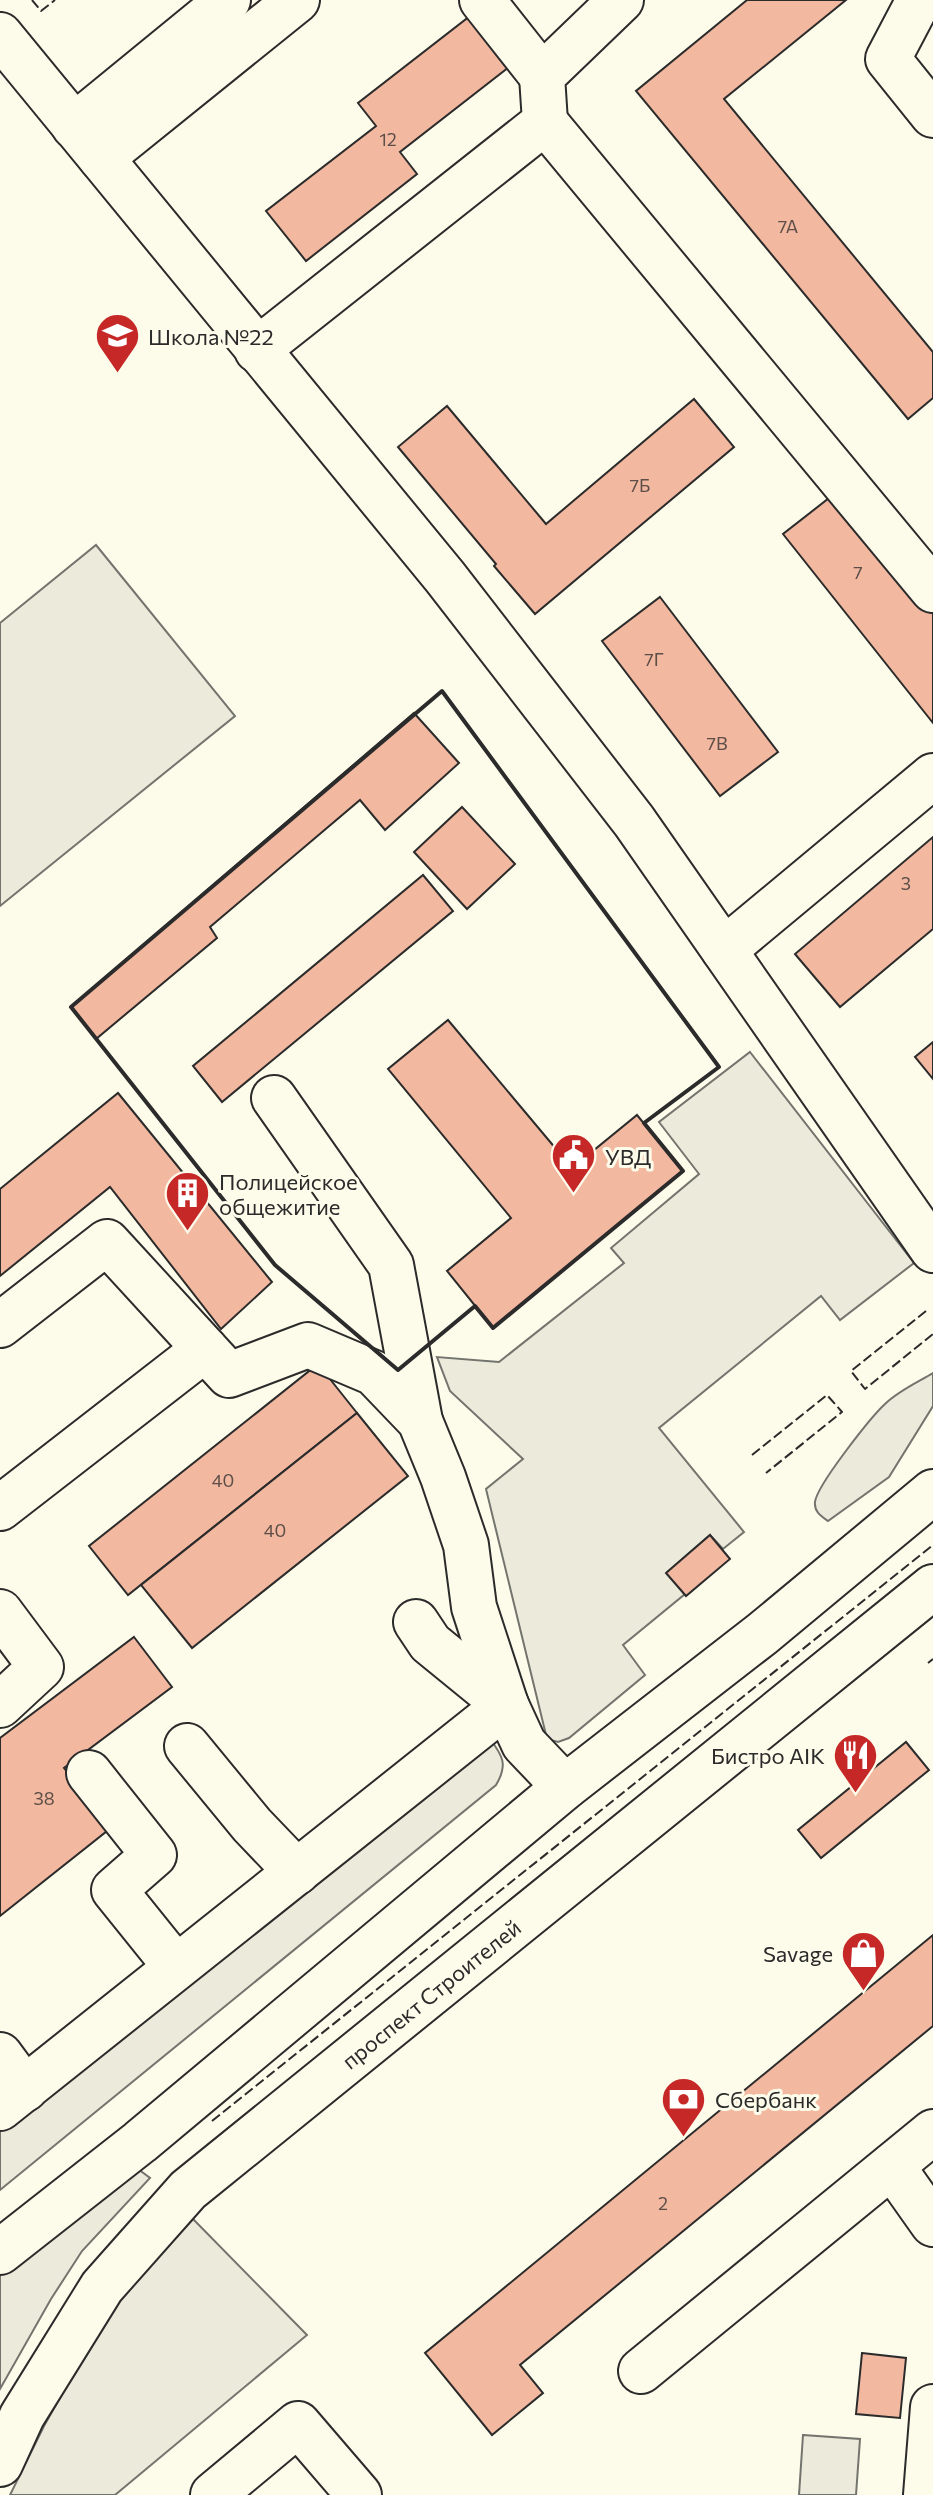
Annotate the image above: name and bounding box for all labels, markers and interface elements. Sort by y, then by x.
house number: 12 [379,128,397,150]
house number: 7А [778,215,798,237]
school or university icon: Школа №22 [93,312,141,375]
place label: Школа №22 [148,323,274,350]
house number: 7Б [630,474,650,496]
house number: 7 [853,561,863,583]
house number: 7Г [644,648,664,670]
house number: 7В [706,732,728,754]
house number: 3 [901,872,911,894]
public building icon: УВД [550,1132,598,1195]
place label: УВД [605,1143,651,1170]
place label: Полицейское общежитие [219,1168,358,1220]
building icon: Полицейское общежитие [164,1170,212,1233]
house number: 40 [212,1469,234,1491]
house number: 40 [264,1519,286,1541]
restaurant icon: Бистро AIK [832,1731,880,1794]
place label: Бистро AIK [711,1742,825,1769]
house number: 38 [33,1787,55,1809]
street label: проспект Строителей [336,1914,526,2074]
shop icon: Savage [840,1929,888,1992]
place label: Savage [763,1940,833,1967]
bank icon: Сбербанк [660,2075,708,2138]
place label: Сбербанк [715,2086,817,2113]
house number: 2 [658,2192,668,2214]

